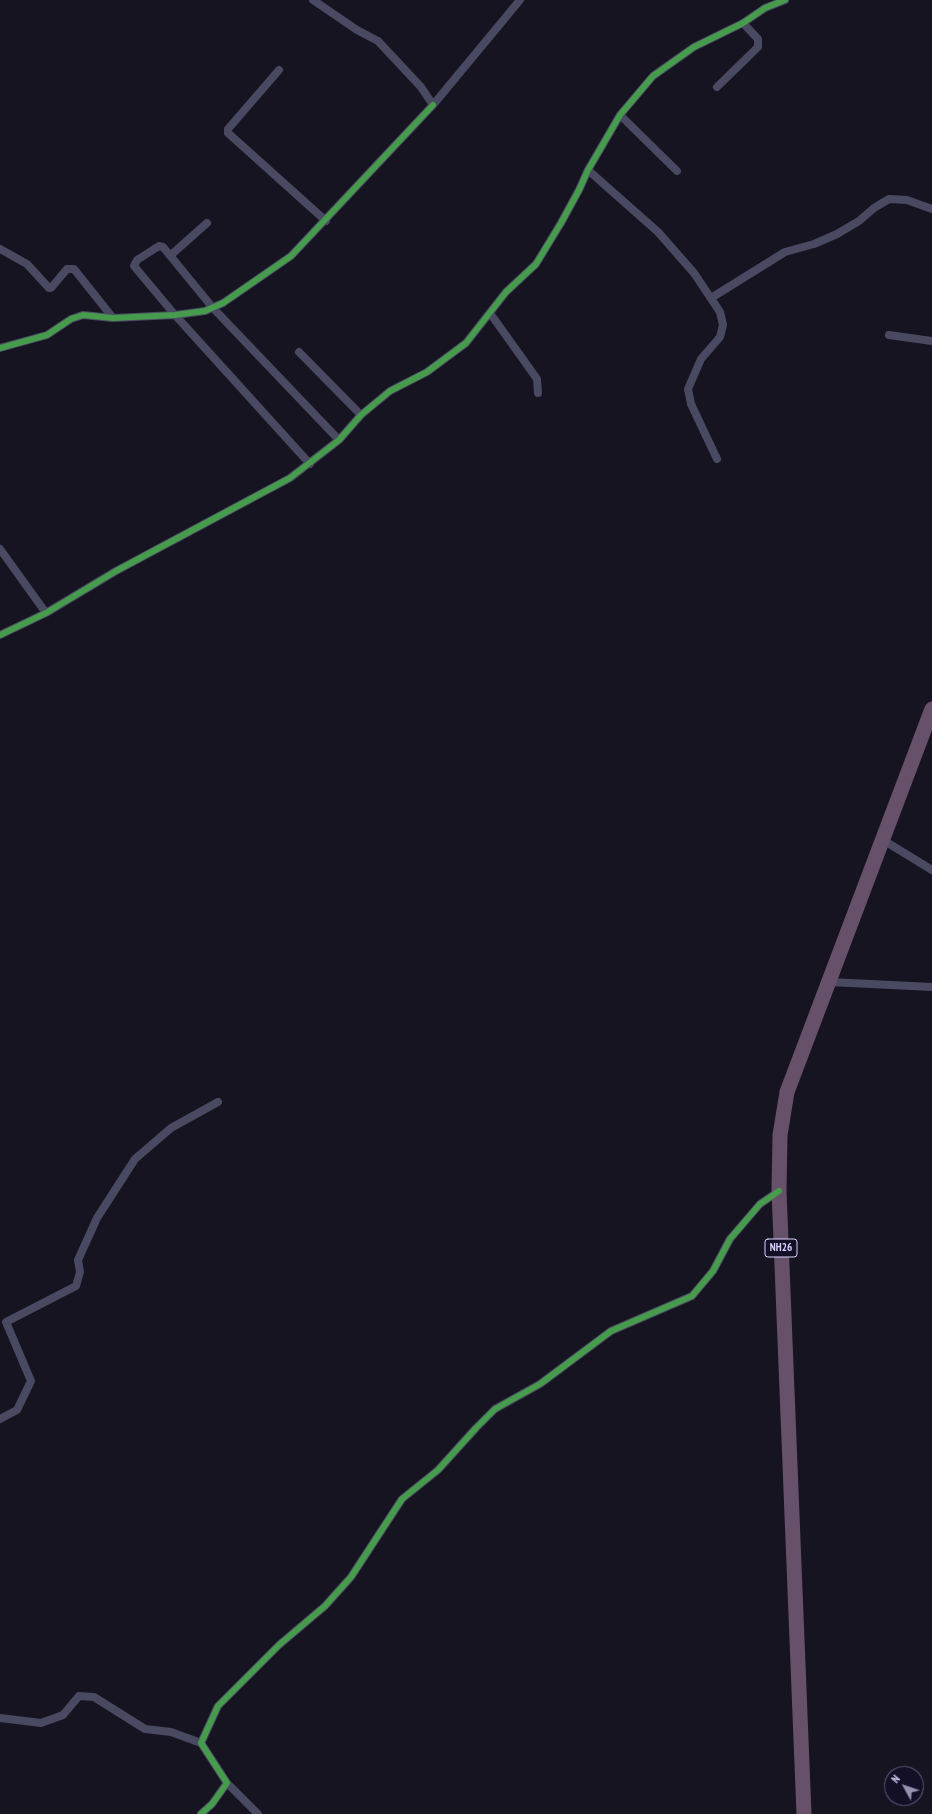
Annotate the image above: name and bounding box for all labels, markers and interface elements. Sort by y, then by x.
road number: NH26 [765,1239,797,1257]
north arrow [884,1766,924,1806]
text: N [888,1772,903,1786]

